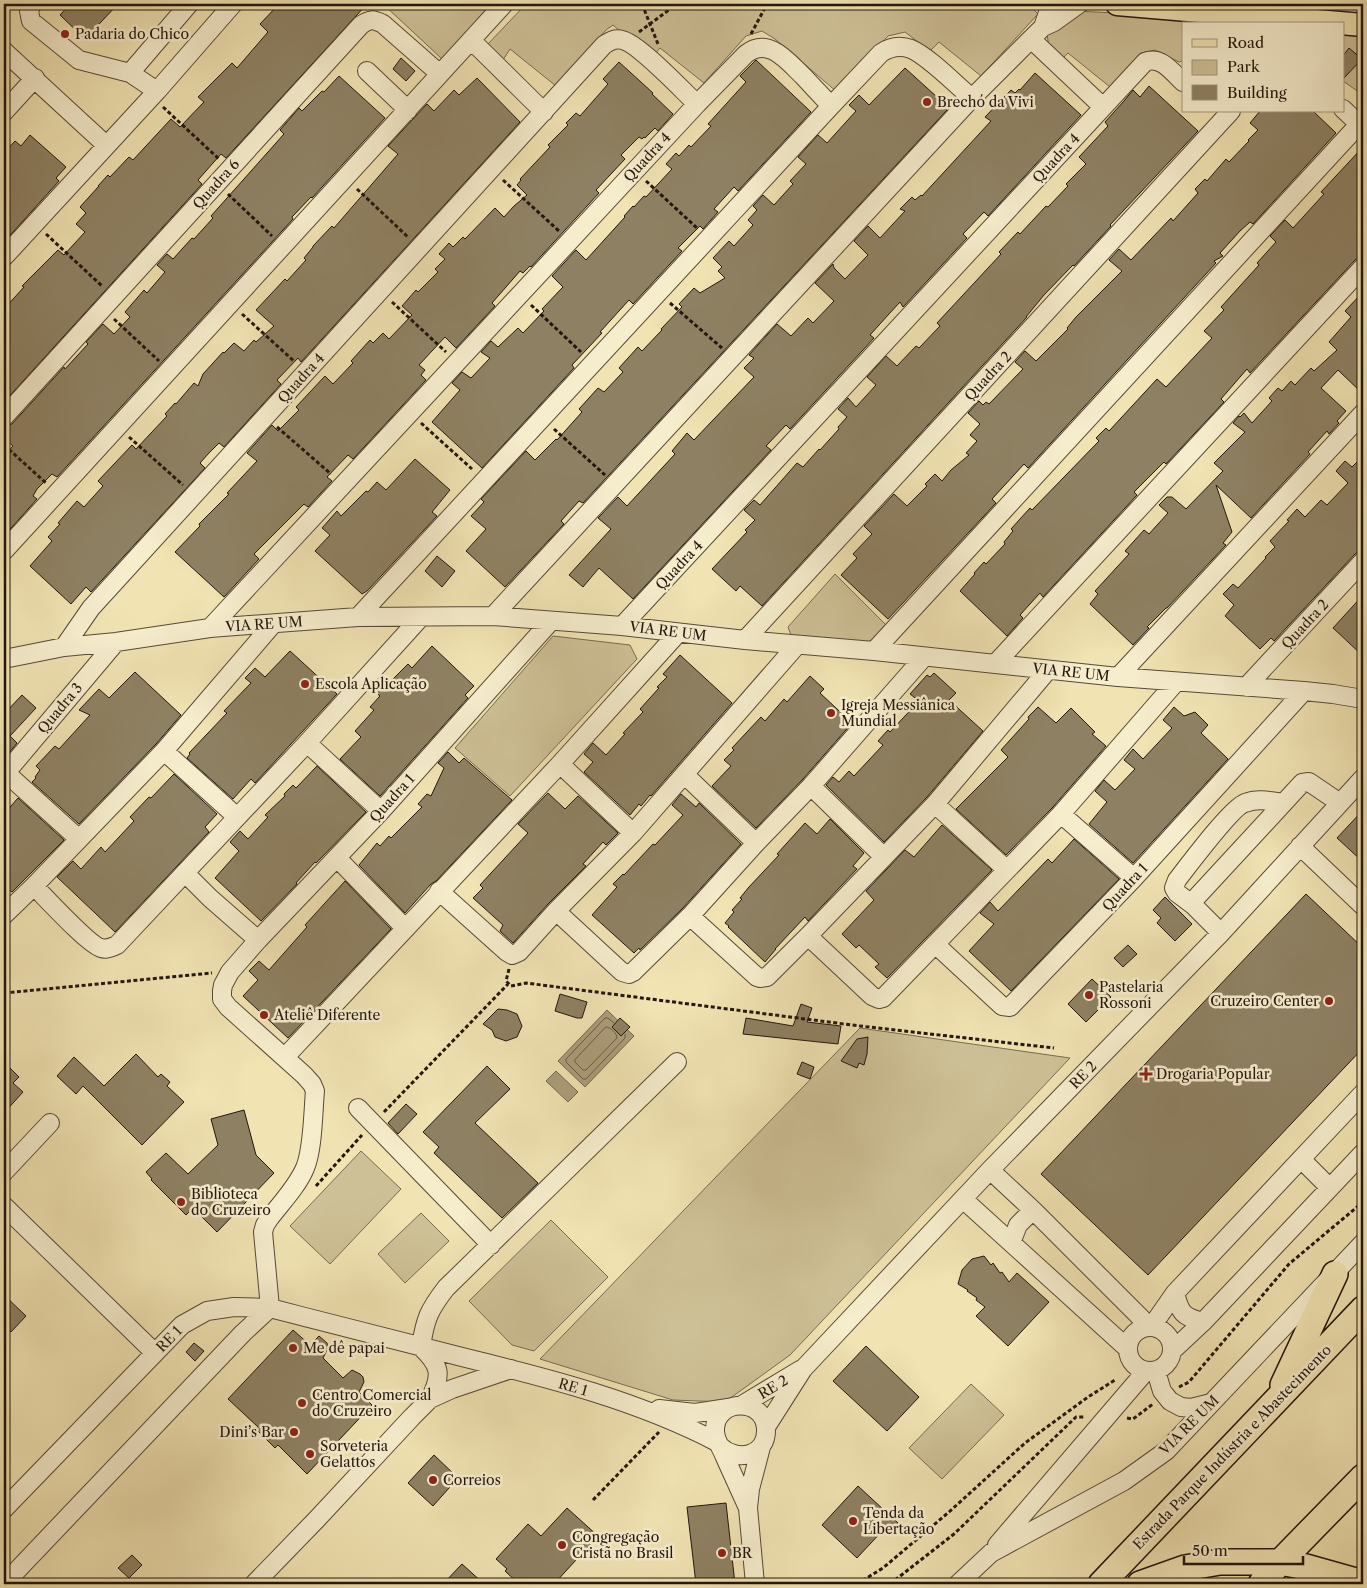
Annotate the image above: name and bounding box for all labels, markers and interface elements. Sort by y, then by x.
legend [1182,22,1344,112]
place label: Padaria do Chico [75,25,189,43]
marker: Padaria do Chico [59,28,71,40]
text: Road [1227,33,1264,52]
text: Park [1227,57,1261,76]
text: Building [1227,83,1287,102]
place label: Brechó da Vivi [937,93,1034,111]
marker: Brechó da Vivi [921,96,933,108]
street label: Quadra 4 [620,129,674,185]
street label: Quadra 4 [1029,130,1083,186]
street label: Quadra 6 [189,155,243,213]
street label: Quadra 2 [961,348,1015,404]
street label: Quadra 4 [274,349,328,407]
street label: Quadra 4 [652,537,706,593]
street label: Quadra 2 [1278,596,1332,652]
street label: VIA RE UM [224,612,303,636]
street label: VIA RE UM [627,617,708,645]
street label: VIA RE UM [1031,659,1110,685]
place label: Escola Aplicação [315,675,427,693]
marker: Escola Aplicação [299,678,311,690]
street label: Quadra 3 [34,679,86,737]
place label: Igreja Messiânica Mundial [841,696,956,730]
marker: Igreja Messiânica Mundial [825,707,837,719]
street label: Quadra 1 [366,770,418,826]
street label: Quadra 1 [1098,859,1152,915]
place label: Pastelaria Rossoni [1099,978,1164,1012]
marker: Pastelaria Rossoni [1083,989,1095,1001]
place label: Cruzeiro Center [1210,992,1319,1010]
marker: Cruzeiro Center [1323,995,1335,1007]
place label: Ateliê Diferente [273,1006,381,1024]
marker: Ateliê Diferente [258,1009,270,1021]
street label: RE 2 [1066,1057,1100,1093]
place label: Drogaria Popular [1156,1065,1270,1083]
marker: Drogaria Popular [1140,1068,1152,1080]
place label: Biblioteca do Cruzeiro [191,1185,271,1219]
marker: Biblioteca do Cruzeiro [175,1196,187,1208]
street label: RE 1 [152,1322,186,1356]
place label: Me dê papai [303,1339,385,1357]
street label: Estrada Parque Indústria e Abastecimento [1129,1341,1335,1553]
marker: Me dê papai [287,1342,299,1354]
street label: RE 2 [755,1371,791,1403]
street label: RE 1 [556,1374,590,1400]
place label: Centro Comercial do Cruzeiro [312,1386,432,1420]
street label: VIA RE UM [1155,1391,1223,1459]
marker: Centro Comercial do Cruzeiro [296,1397,308,1409]
place label: Dini’s Bar [219,1423,284,1441]
marker: Dini’s Bar [288,1426,300,1438]
place label: Sorveteria Gelattos [320,1437,389,1471]
marker: Sorveteria Gelattos [304,1448,316,1460]
place label: Correios [443,1471,501,1489]
marker: Correios [427,1474,439,1486]
place label: Tenda da Libertação [863,1504,934,1538]
marker: Tenda da Libertação [847,1515,859,1527]
place label: Congregação Cristã no Brasil [572,1528,673,1562]
scale bar [1184,1533,1303,1565]
marker: Congregação Cristã no Brasil [556,1539,568,1551]
text: 50 m [1192,1541,1228,1560]
place label: BR [732,1544,753,1562]
marker: BR [716,1547,728,1559]

